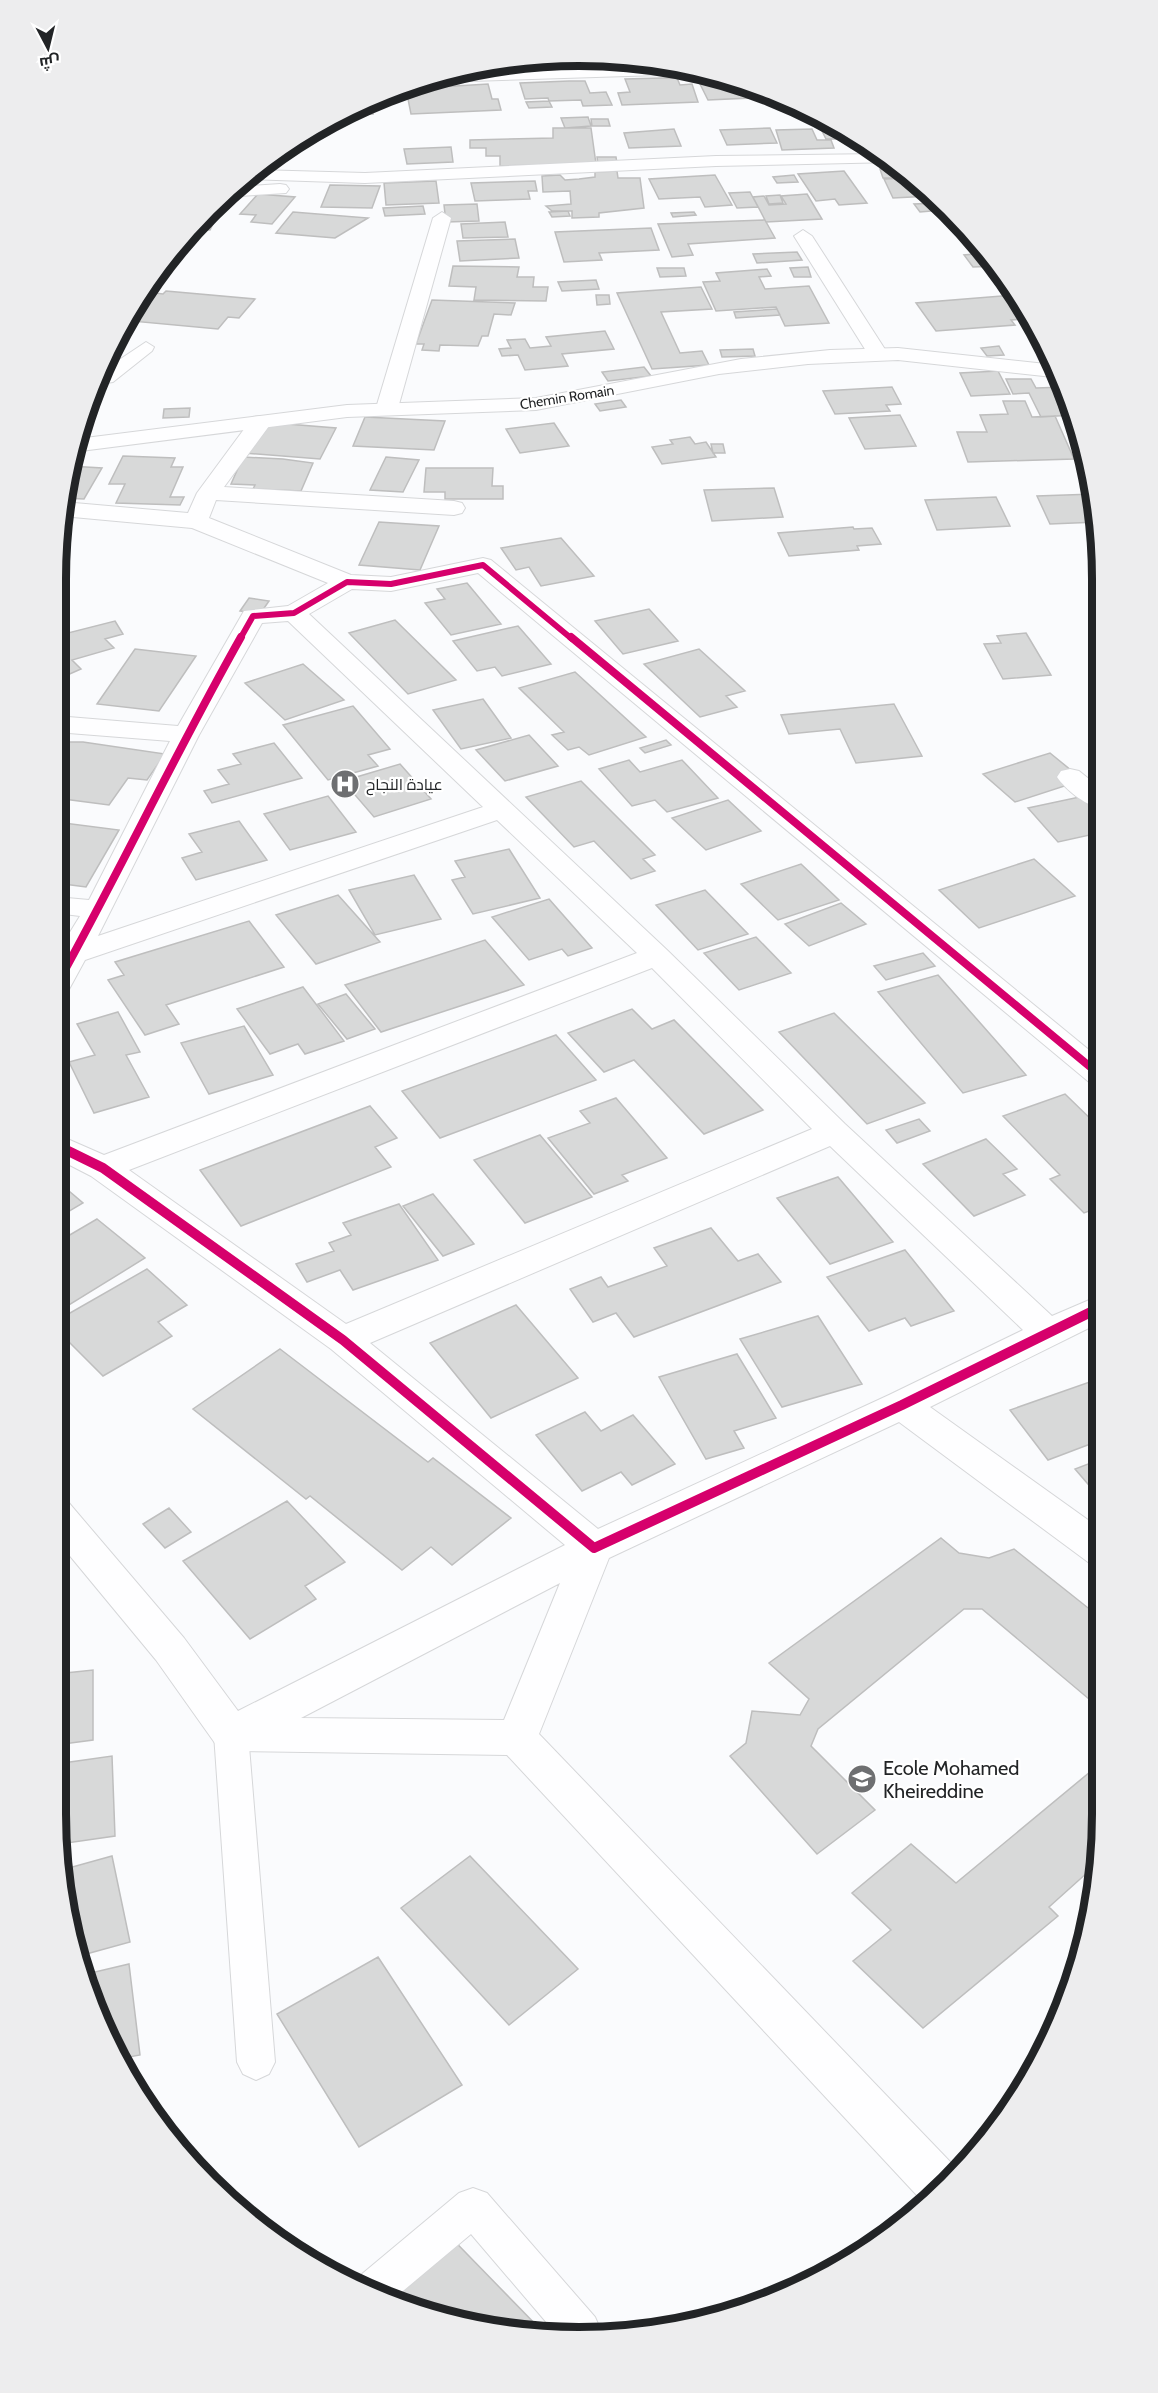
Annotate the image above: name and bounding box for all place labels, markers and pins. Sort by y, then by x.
hospital icon: عيادة النجاح [329,768,361,800]
place label: عيادة النجاح [366,775,443,796]
place label: Ecole Mohamed Kheireddine [883,1756,1019,1803]
school or university icon: Ecole Mohamed Kheireddine [846,1763,878,1795]

